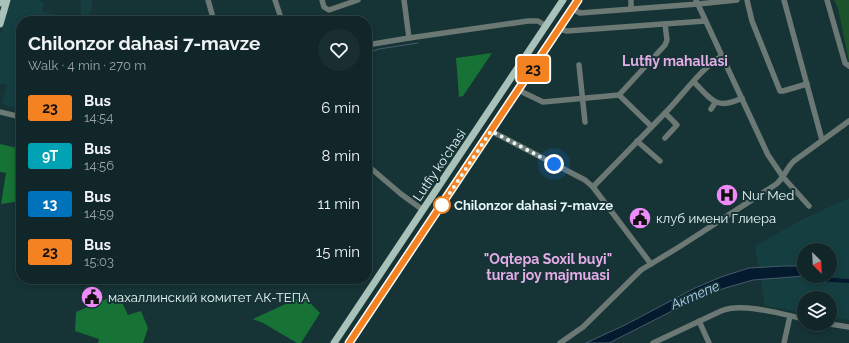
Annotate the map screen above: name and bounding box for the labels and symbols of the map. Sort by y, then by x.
district label: Lutfiy mahallasi [622,53,728,69]
line badge: 23 [515,56,551,82]
street label: Lutfiy ko'chasi [410,127,469,204]
your location [544,154,564,174]
hospital icon: Nur Med [714,182,740,208]
place label: Nur Med [742,188,794,203]
marker: Chilonzor dahasi 7-mavze [433,196,451,214]
place label: Chilonzor dahasi 7-mavze [454,198,613,213]
public building icon: клуб имени Глиера [627,205,653,231]
place label: клуб имени Глиера [656,211,776,226]
north arrow [797,243,837,283]
district label: "Oqtepa Soxil buyi" turar joy majmuasi [484,251,612,283]
water label: Актепе [667,277,722,313]
public building icon: махаллинский комитет АК-ТЕПА [79,284,105,310]
place label: махаллинский комитет АК-ТЕПА [108,290,310,305]

